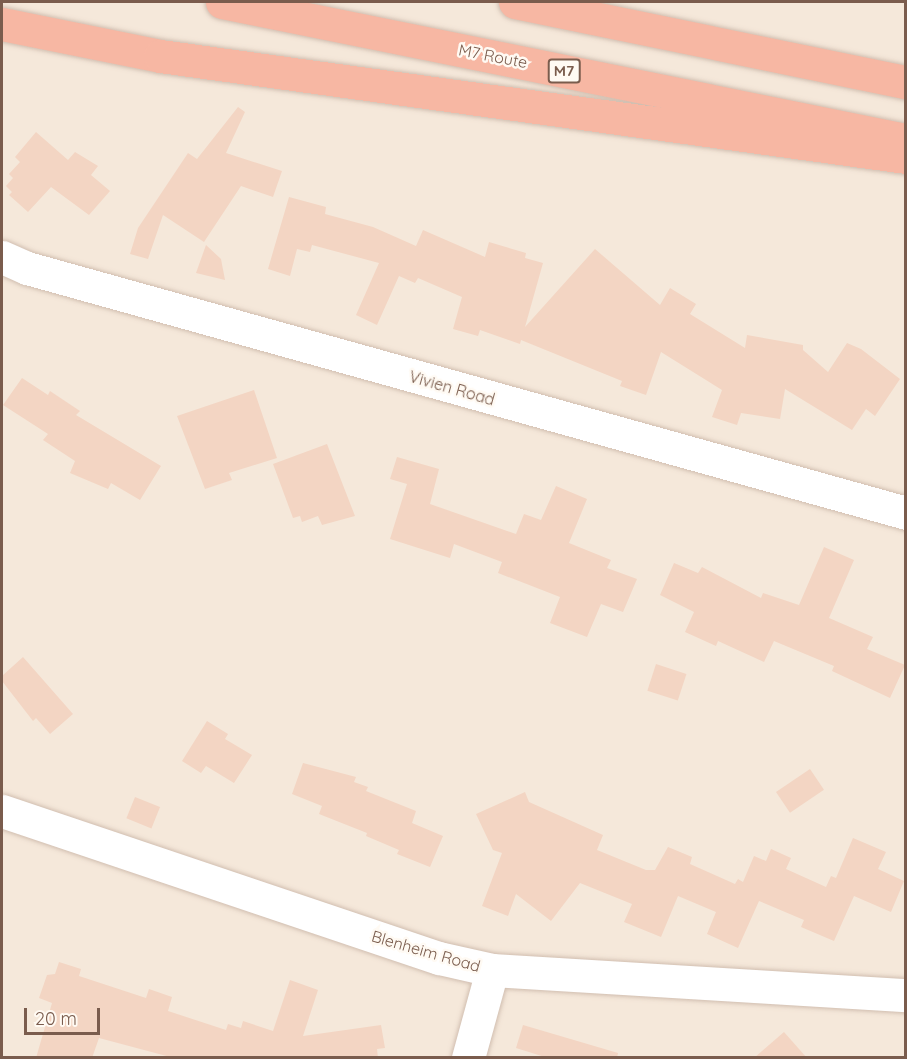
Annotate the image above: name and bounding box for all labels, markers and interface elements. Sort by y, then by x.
street label: M7 Route [457,40,529,72]
road number: M7 [548,59,580,83]
street label: Vivien Road [407,367,497,409]
street label: Blenheim Road [369,926,483,976]
scale bar [27,996,104,1034]
text: 20 m [35,1007,77,1030]

